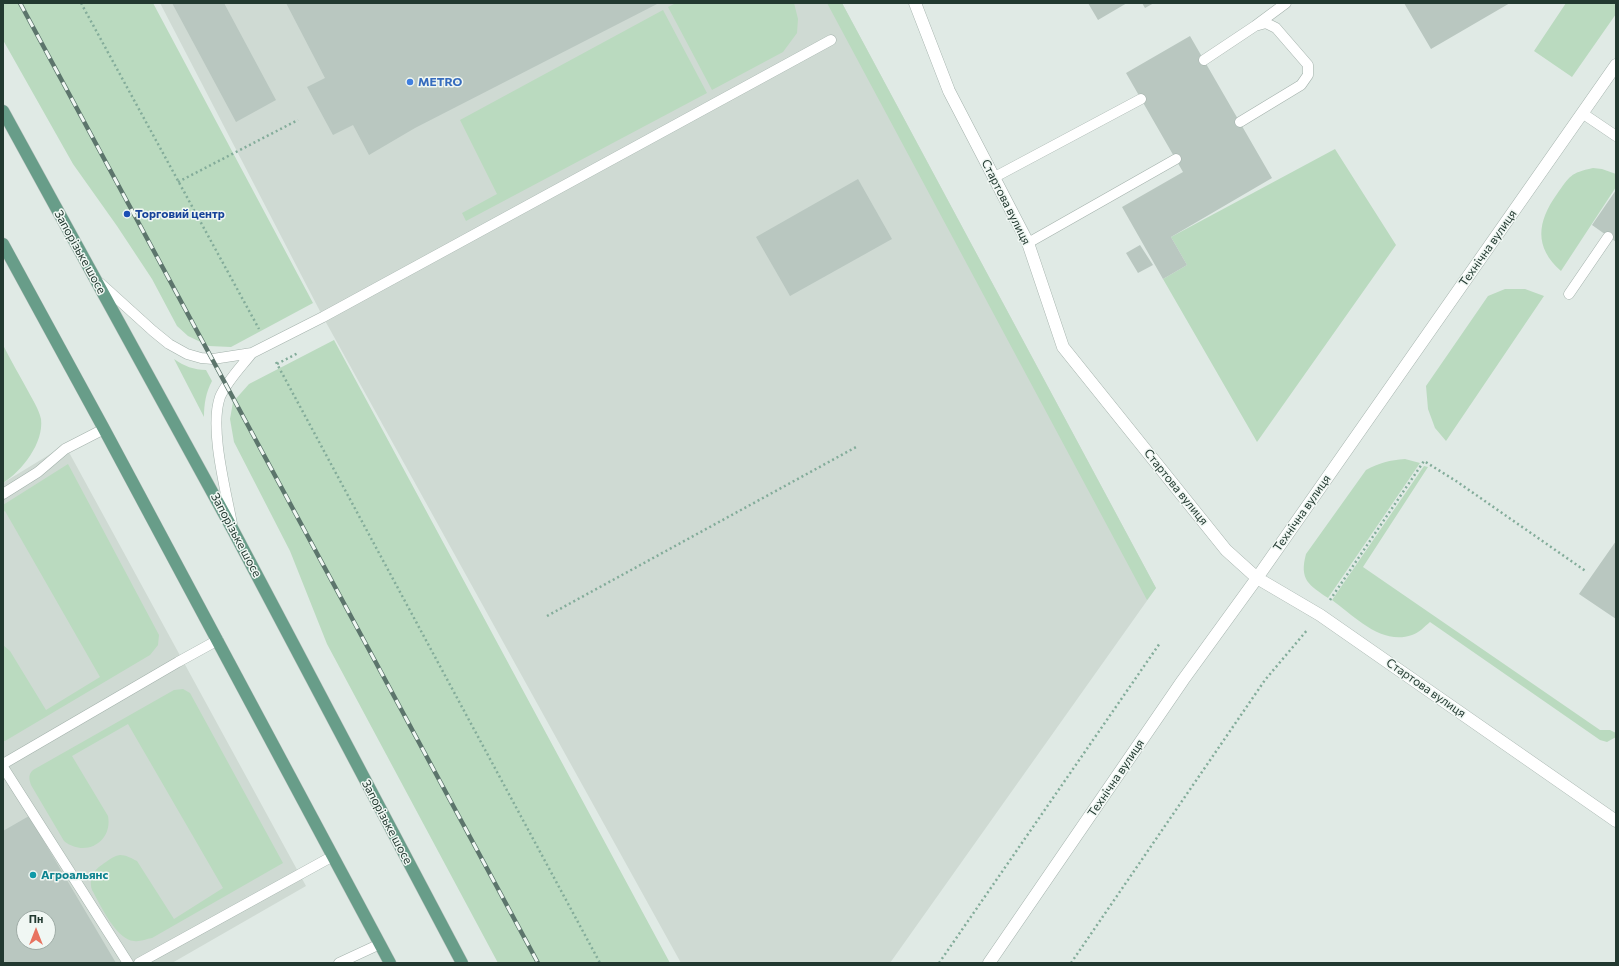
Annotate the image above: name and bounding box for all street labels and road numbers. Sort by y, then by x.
street label: Стартова вулиця [978,157,1034,247]
street label: Технічна вулиця [1456,207,1520,289]
street label: Запорізьке шосе [51,208,109,296]
street label: Стартова вулиця [1141,446,1211,528]
street label: Технічна вулиця [1270,472,1334,554]
street label: Запорізьке шосе [208,490,264,580]
street label: Стартова вулиця [1383,655,1469,721]
street label: Технічна вулиця [1085,737,1147,819]
street label: Запорізьке шосе [359,777,415,867]

